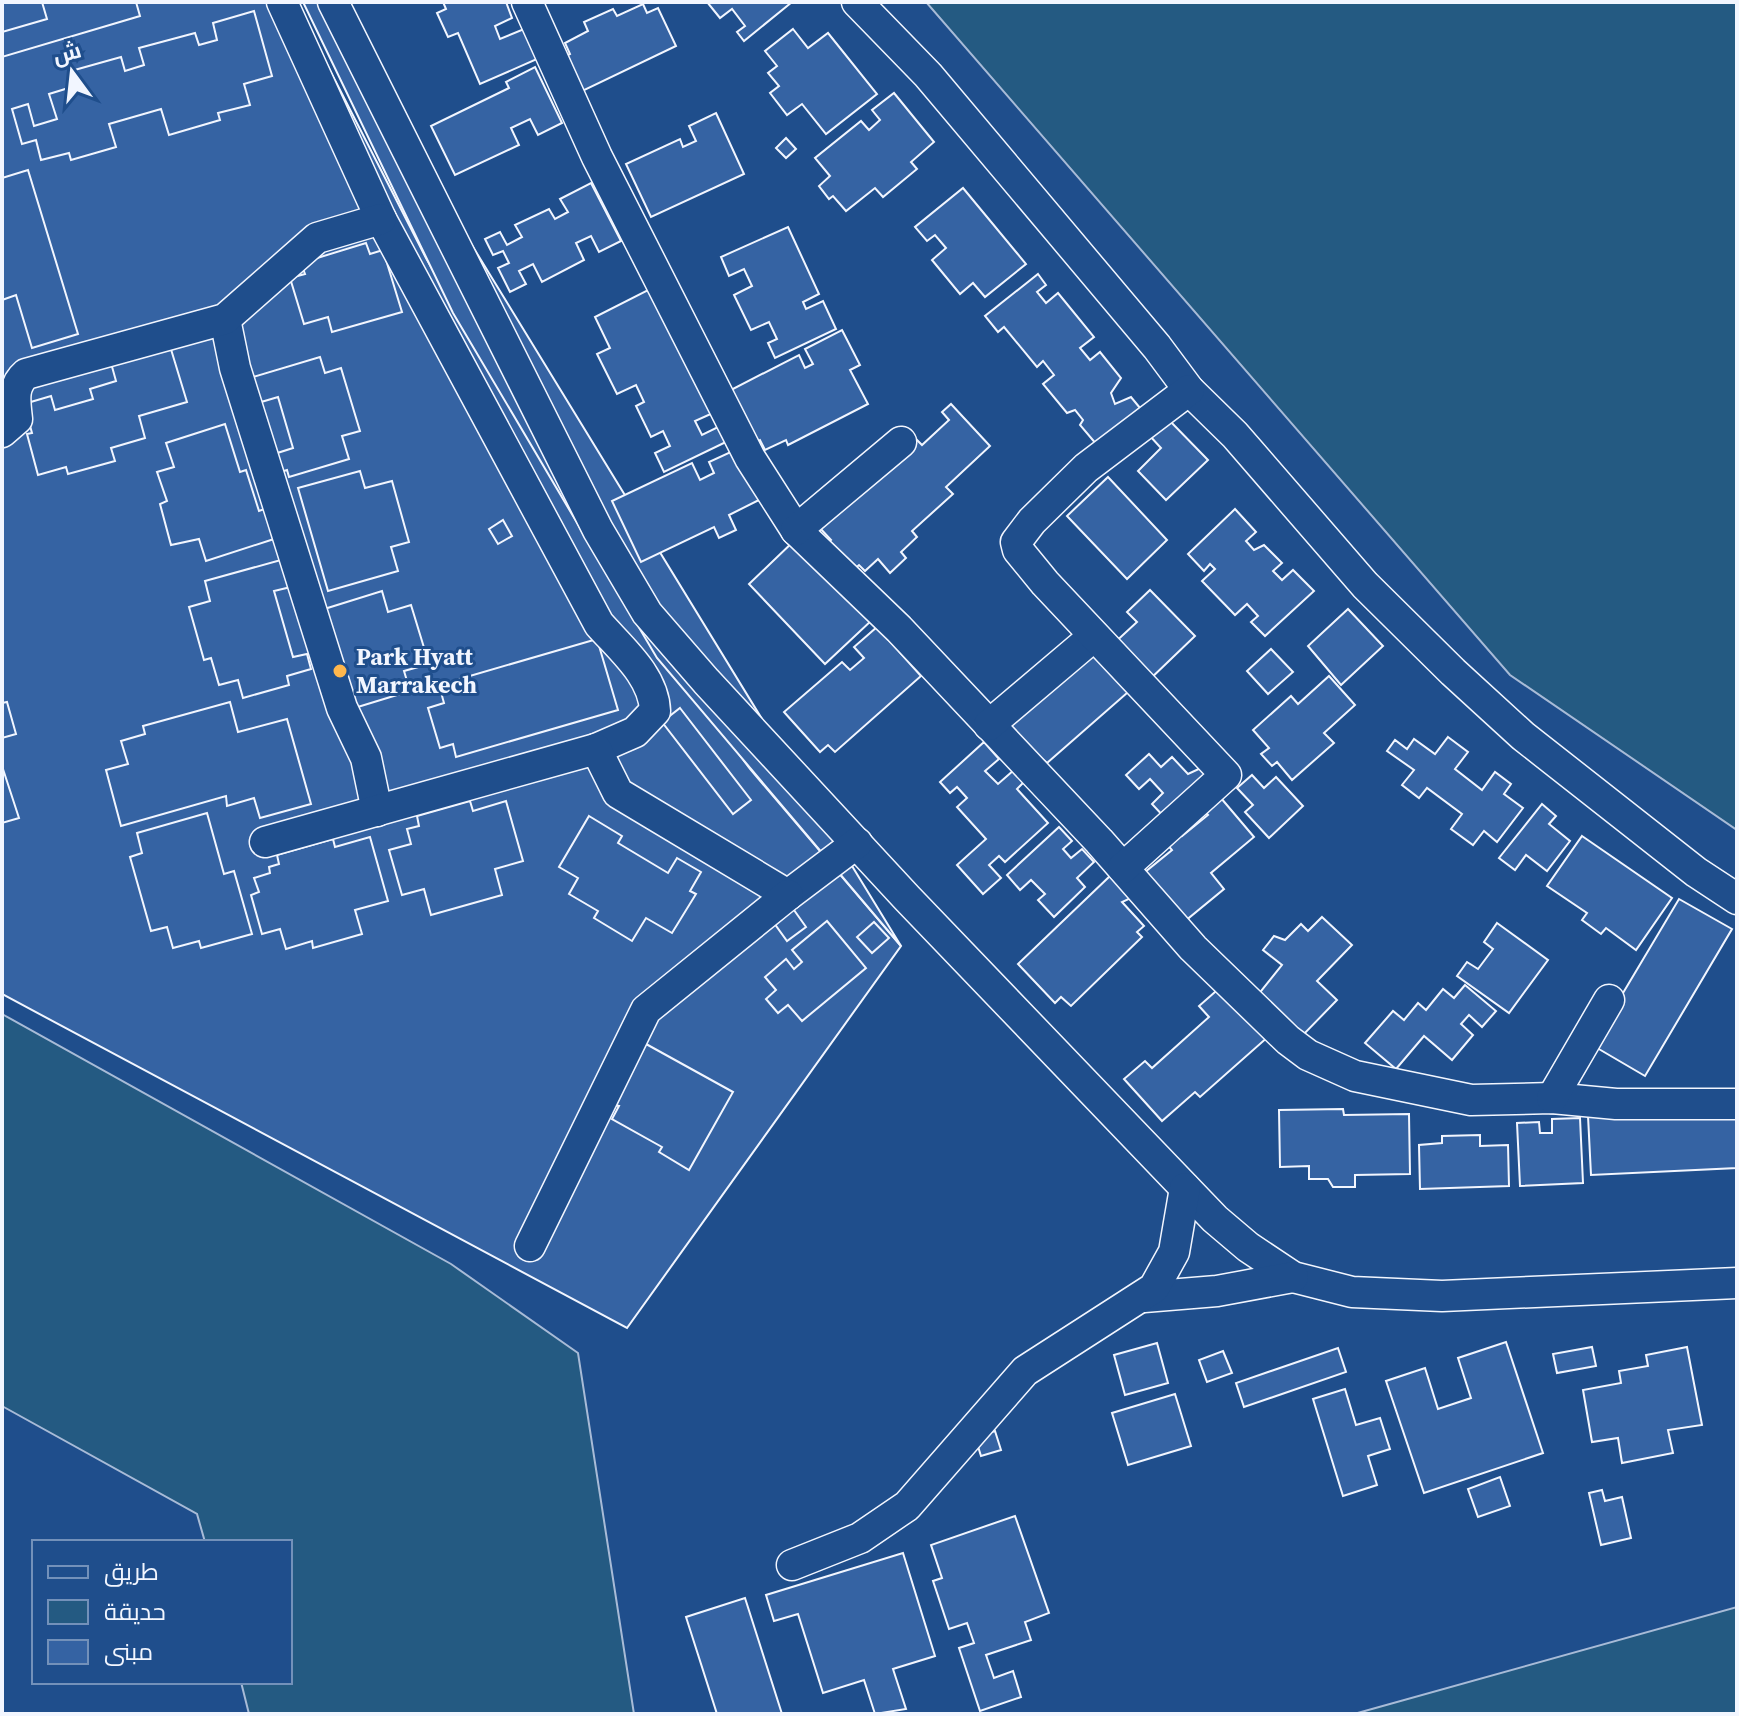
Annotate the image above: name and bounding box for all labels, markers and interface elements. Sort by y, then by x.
north arrow [32,32,112,112]
text: ش [49,35,84,71]
place label: Park Hyatt Marrakech [356,640,477,701]
marker: Park Hyatt Marrakech [331,662,349,680]
legend [32,1540,292,1684]
text: طريق [104,1555,159,1588]
text: حديقة [104,1595,166,1628]
text: مبنى [104,1635,153,1668]

